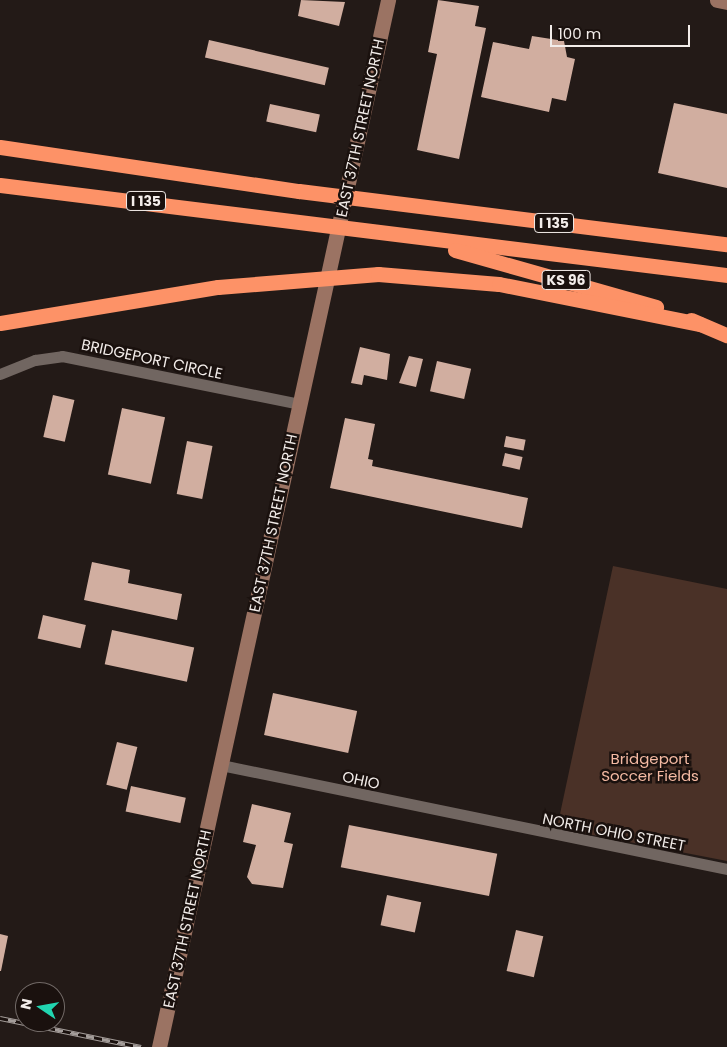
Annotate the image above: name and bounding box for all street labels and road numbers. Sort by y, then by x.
street label: EAST 37TH STREET NORTH [332,37,388,219]
road number: I 135 [126,190,166,212]
road number: I 135 [534,212,574,234]
road number: KS 96 [541,268,591,292]
street label: BRIDGEPORT CIRCLE [80,335,224,383]
street label: EAST 37TH STREET NORTH [245,432,301,614]
street label: OHIO [341,767,381,793]
street label: NORTH OHIO STREET [541,809,687,855]
street label: EAST 37TH STREET NORTH [159,828,215,1010]

